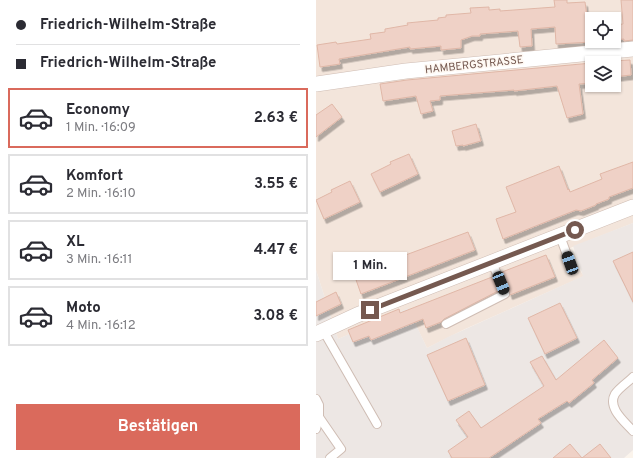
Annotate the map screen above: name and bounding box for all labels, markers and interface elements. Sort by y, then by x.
map controls [585,12,621,92]
button: locate [585,12,621,48]
text: Friedrich-Wilhelm-Straße [40,16,216,35]
street label: HAMBERGSTRASSE [424,53,524,77]
text: Friedrich-Wilhelm-Straße [40,54,216,73]
button: layers [585,56,621,92]
icon: car [18,100,54,136]
text: Economy [66,101,130,120]
text: 2.63 € [254,109,298,128]
text: 1 Min. · 16:09 [66,120,136,136]
icon: car [18,166,54,202]
text: Komfort [66,167,123,186]
text: 3.55 € [254,175,298,194]
text: 2 Min. · 16:10 [66,186,136,202]
route start [566,221,584,239]
icon: car [18,232,54,268]
text: XL [66,233,84,252]
text: 4.47 € [254,241,298,260]
car [560,250,580,276]
text: 3 Min. · 16:11 [66,252,132,268]
callout: 1 Min. [333,252,407,280]
text: 1 Min. [353,258,387,274]
car [491,270,511,296]
icon: car [18,298,54,334]
text: Moto [66,299,101,318]
route end [361,301,379,319]
text: 3.08 € [253,307,298,326]
text: 4 Min. · 16:12 [66,318,136,334]
button: Bestätigen [16,404,300,450]

